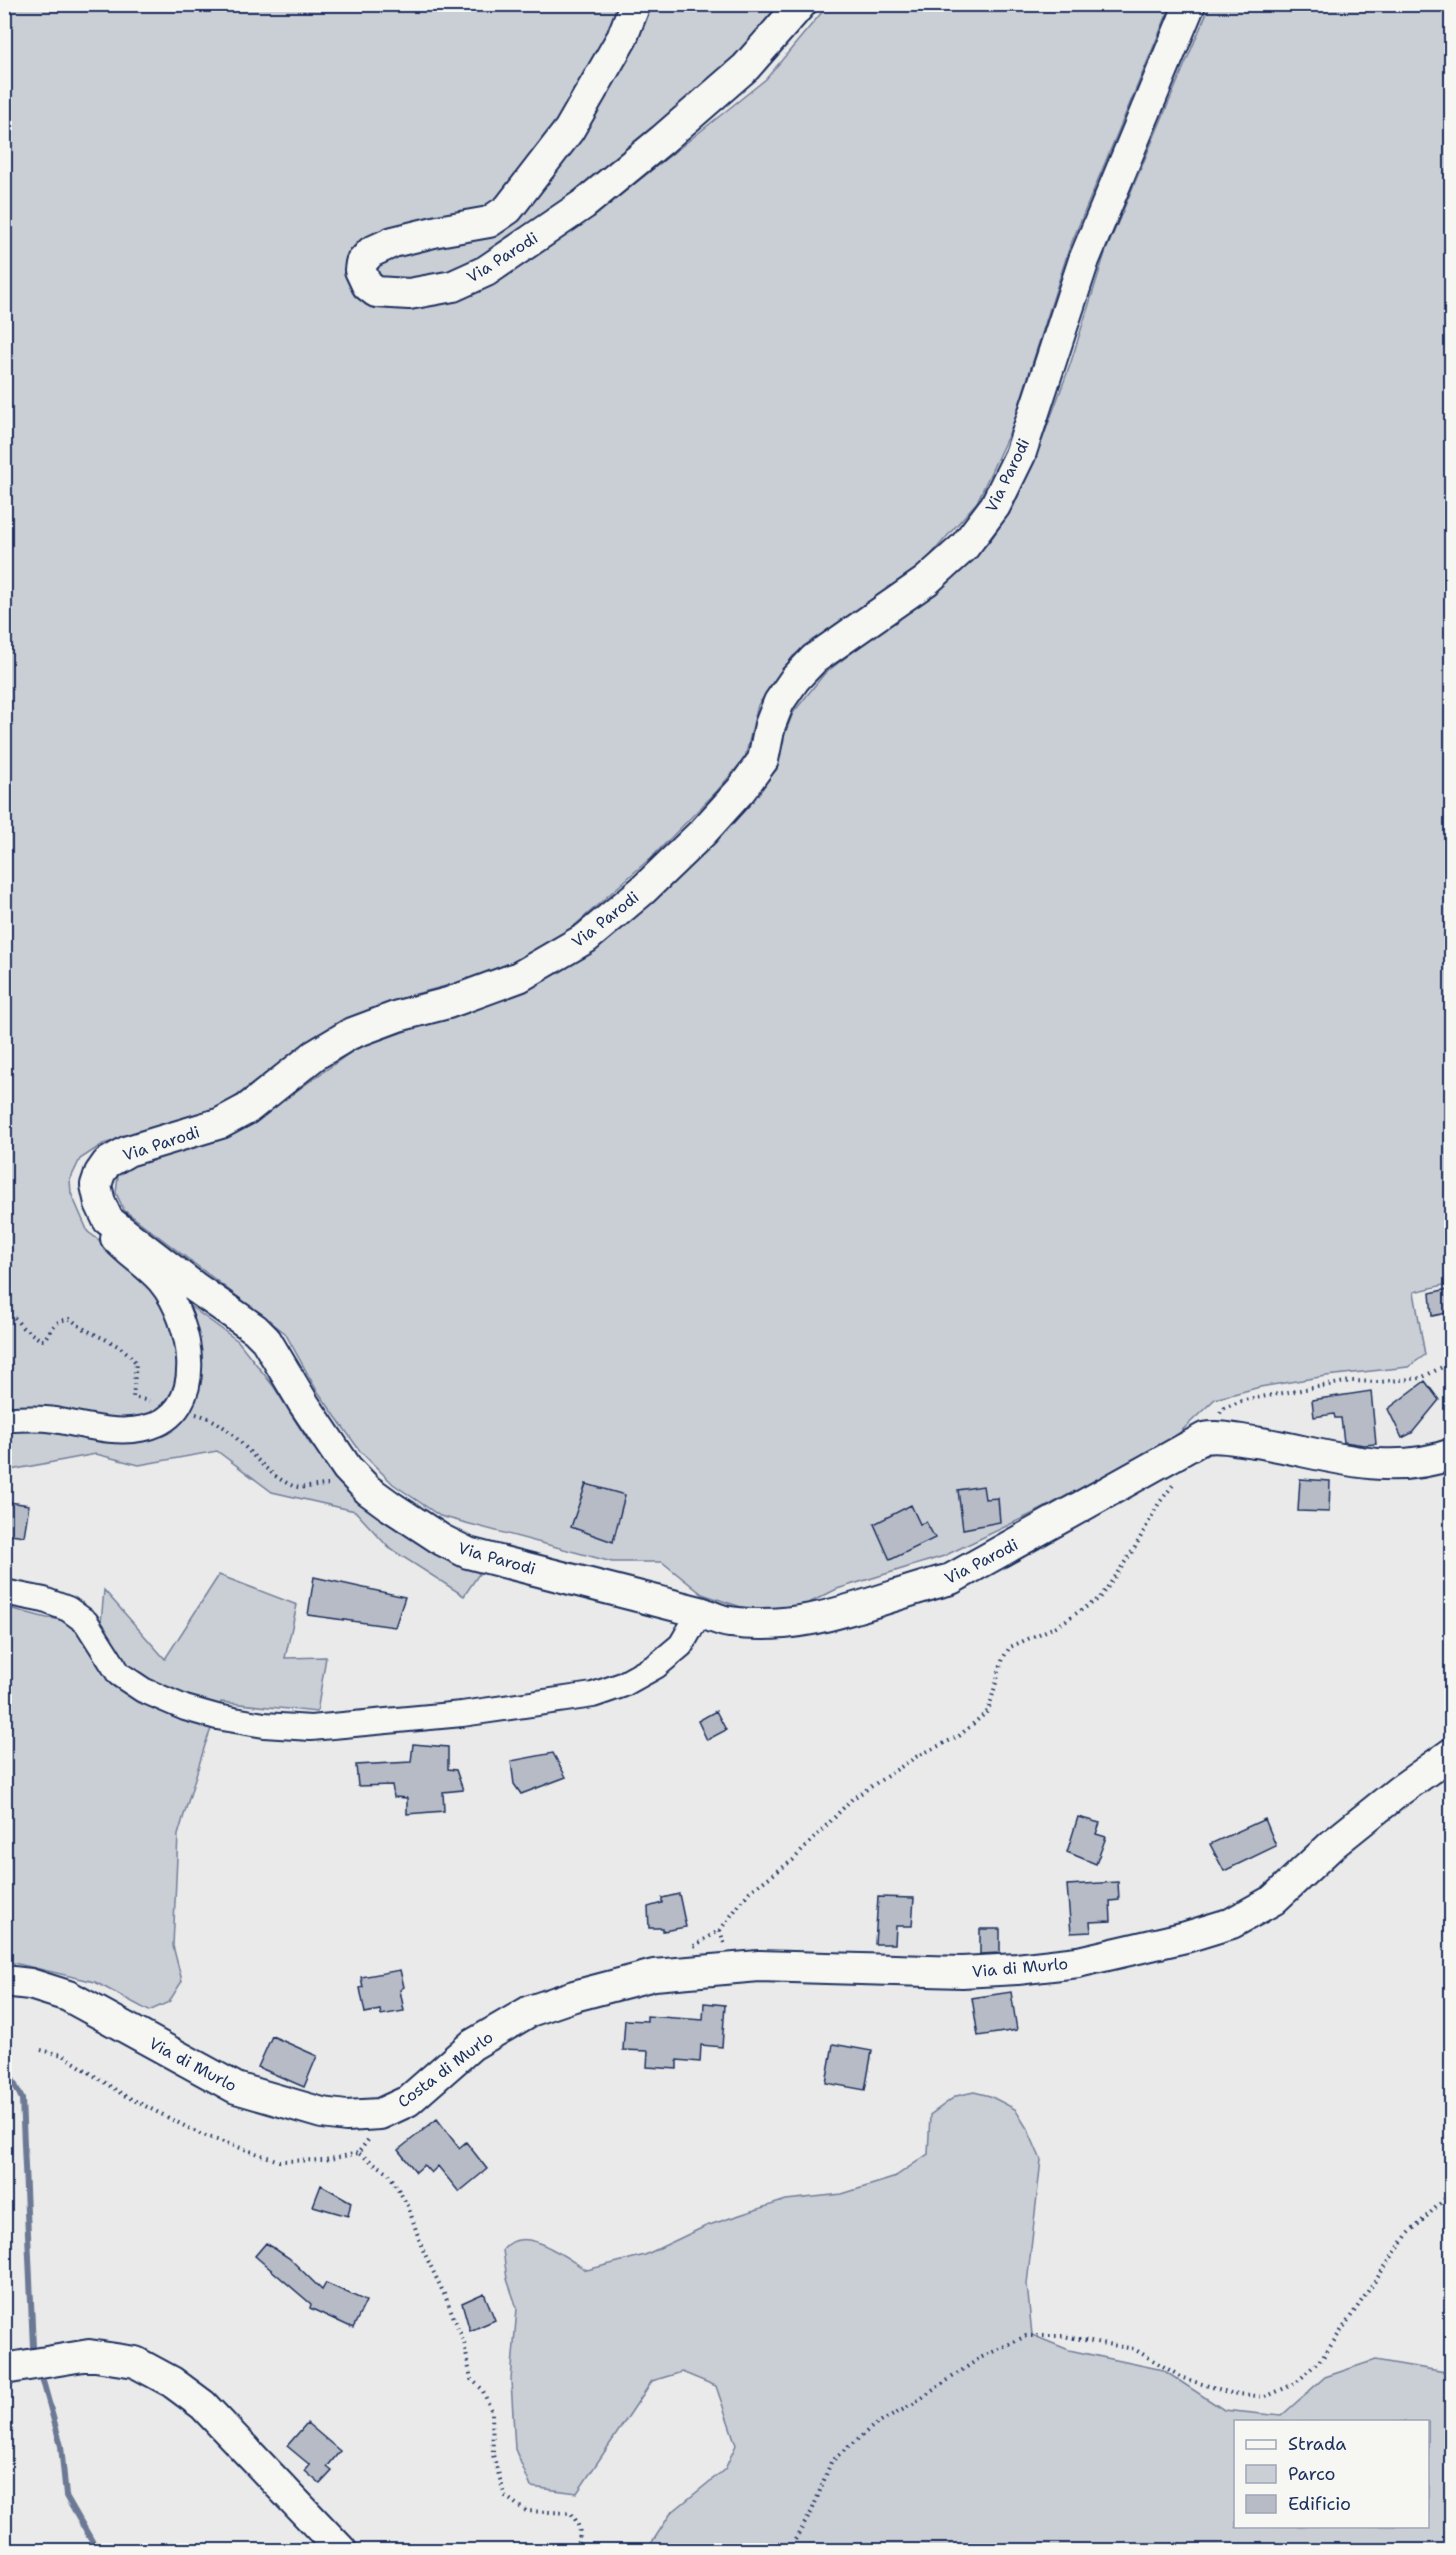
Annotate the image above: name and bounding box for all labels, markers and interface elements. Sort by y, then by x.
street label: Via Parodi [463,227,542,287]
street label: Via Parodi [981,435,1034,516]
street label: Via Parodi [567,887,643,952]
street label: Via Parodi [120,1121,202,1166]
street label: Via Parodi [941,1534,1022,1589]
street label: Via Parodi [456,1537,538,1580]
street label: Via di Murlo [971,1953,1069,1982]
street label: Costa di Murlo [393,2027,497,2112]
street label: Via di Murlo [145,2033,240,2096]
legend [1234,2420,1429,2528]
text: Strada [1288,2432,1347,2456]
text: Parco [1288,2462,1336,2486]
text: Edificio [1288,2492,1351,2516]

